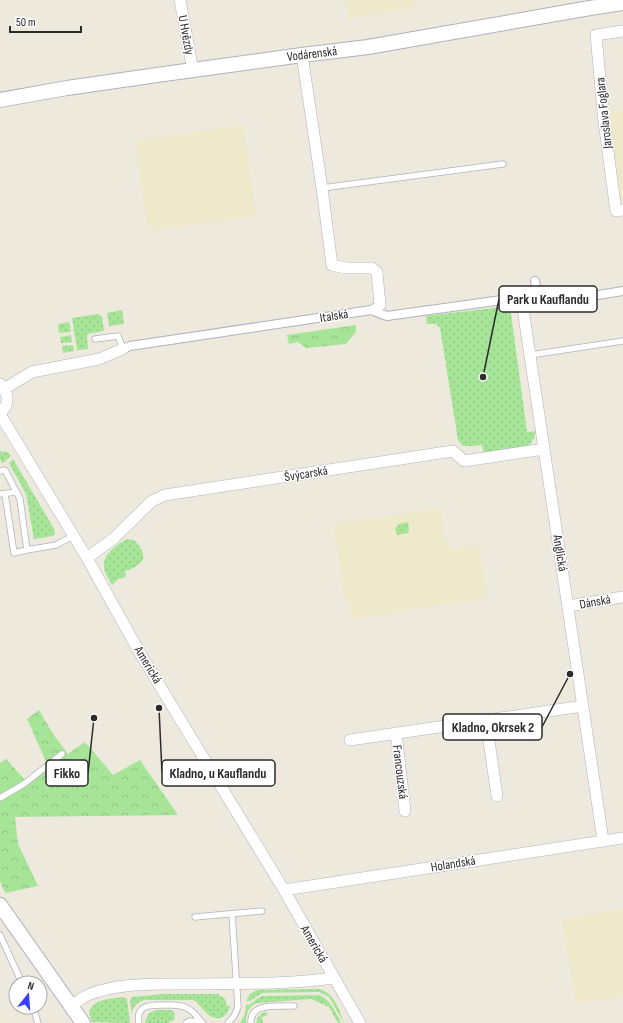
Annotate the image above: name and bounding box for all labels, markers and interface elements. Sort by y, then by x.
scale bar [10,8,81,34]
street label: U Hvězdy [175,14,197,56]
text: 50 m [16,15,36,30]
street label: Vodárenská [286,43,338,65]
street label: Jaroslava Foglara [592,76,616,151]
callout: Park u Kauflandu [499,286,597,312]
text: Park u Kauflandu [507,291,589,308]
street label: Italská [319,306,349,326]
street label: Švýcarská [283,462,329,485]
street label: Anglická [549,533,571,572]
street label: Dánská [578,591,612,613]
street label: Americká [130,643,165,687]
callout: Kladno, Okrsek 2 [443,714,542,740]
text: Kladno, Okrsek 2 [452,719,534,736]
street label: Francouzská [389,744,411,800]
callout: Fikko [46,760,88,786]
callout: Kladno, u Kauflandu [162,760,275,786]
text: Fikko [54,765,80,782]
text: Kladno, u Kauflandu [170,765,266,782]
street label: Holandská [430,853,476,875]
street label: Americká [296,922,331,966]
north arrow [8,975,48,1015]
text: N [26,979,36,993]

